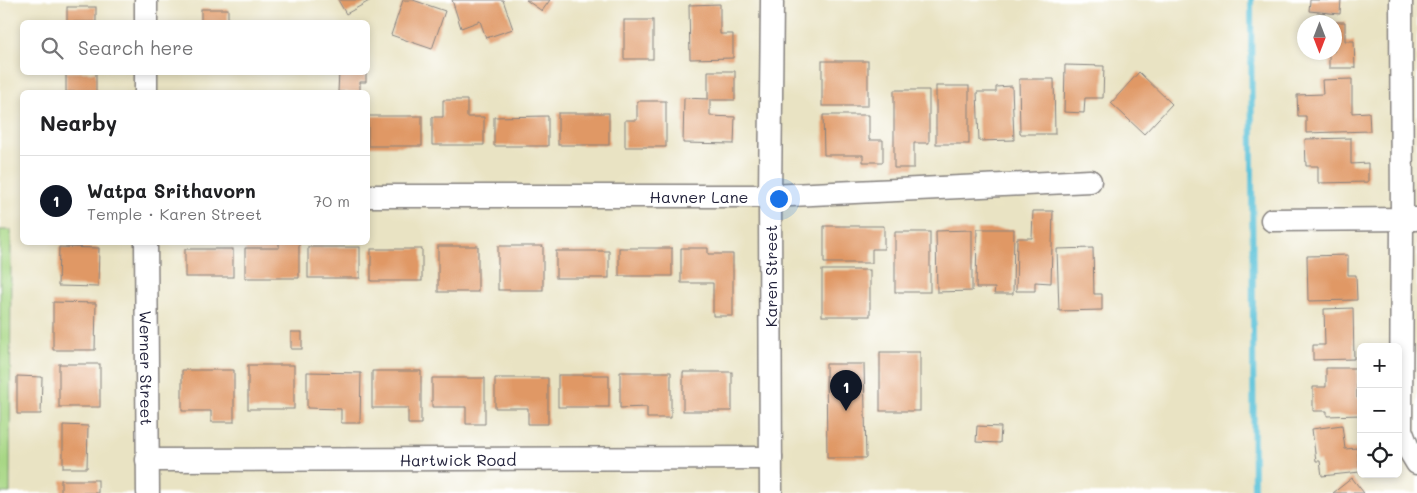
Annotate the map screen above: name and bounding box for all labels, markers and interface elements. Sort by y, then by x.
north arrow [1297,15,1342,60]
search box [20,20,370,75]
icon: search [38,34,66,62]
text: Search here [78,35,194,60]
text: Nearby [40,109,117,136]
text: Watpa Srithavorn [87,178,256,203]
street label: Havner Lane [650,186,748,207]
your location [766,186,792,212]
text: 1 [52,190,60,211]
text: 70 m [313,190,350,211]
text: Temple · Karen Street [87,203,262,224]
street label: Karen Street [760,225,781,327]
street label: Werner Street [136,310,158,426]
map controls [1357,343,1402,478]
button: + [1357,343,1402,388]
pin: 1 [830,370,862,411]
button: − [1357,388,1402,433]
button: locate [1357,433,1402,478]
street label: Hartwick Road [400,448,516,470]

